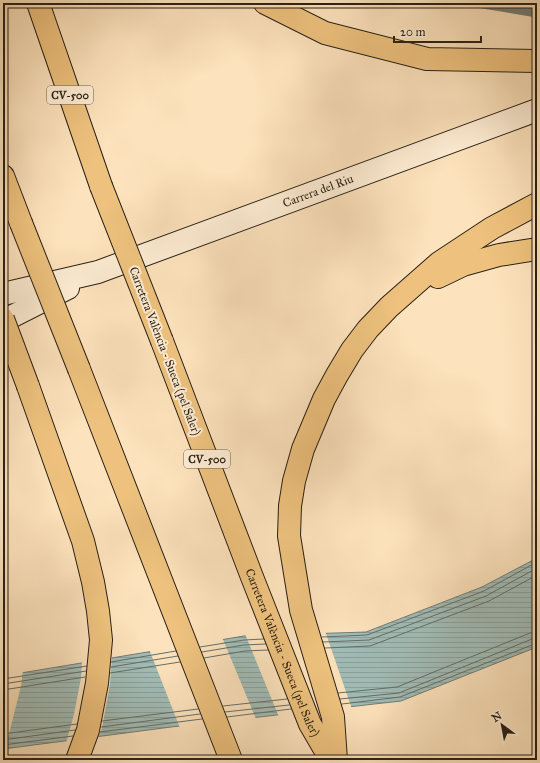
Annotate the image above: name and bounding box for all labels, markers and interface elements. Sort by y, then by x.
scale bar [394,18,481,44]
text: 20 m [400,25,426,39]
road number: CV-500 [47,86,93,104]
street label: Carrera del Riu [281,171,356,210]
street label: Carretera València - Sueca (pel Saler) [126,265,204,437]
road number: CV-500 [184,450,230,468]
street label: Carretera València - Sueca (pel Saler) [242,567,323,739]
north arrow [482,705,522,745]
text: N [490,709,505,725]

